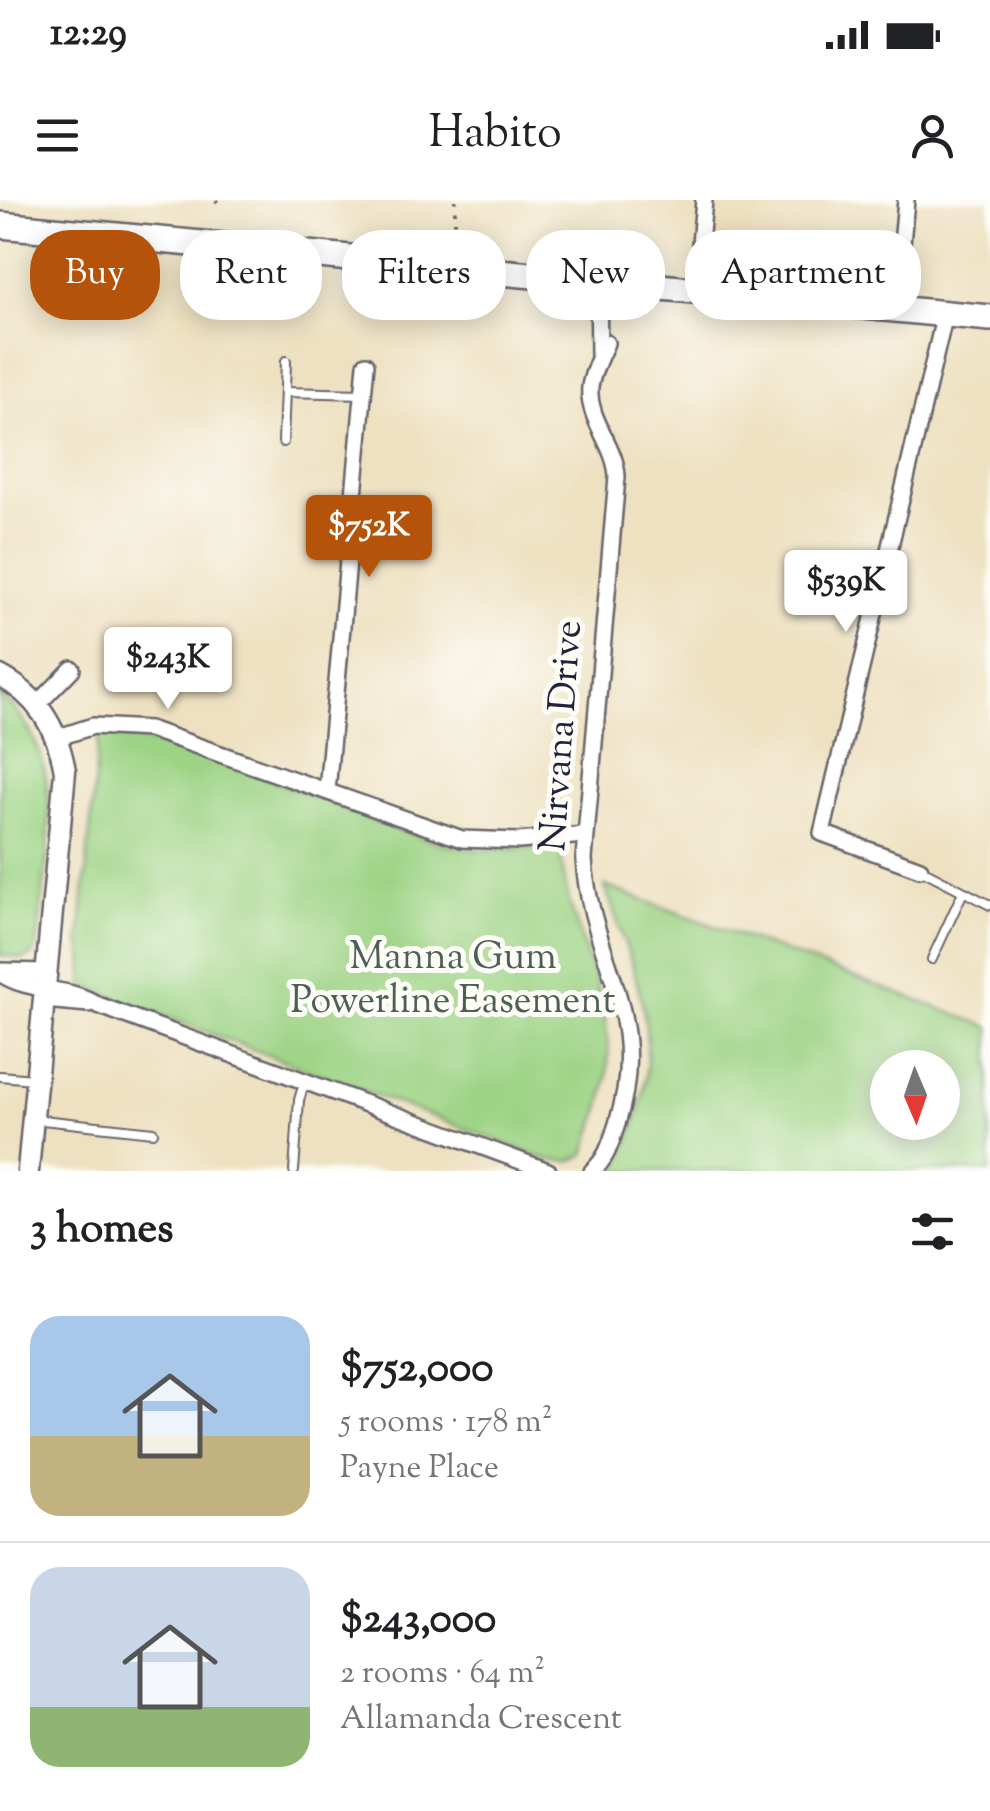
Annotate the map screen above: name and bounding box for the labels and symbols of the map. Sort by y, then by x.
pin: $752K [299,495,439,580]
pin: $539K [776,550,916,635]
street label: Nirvana Drive [528,618,598,854]
pin: $243K [98,627,238,712]
park label: Manna Gum Powerline Easement [291,932,615,1030]
north arrow [870,1050,960,1140]

